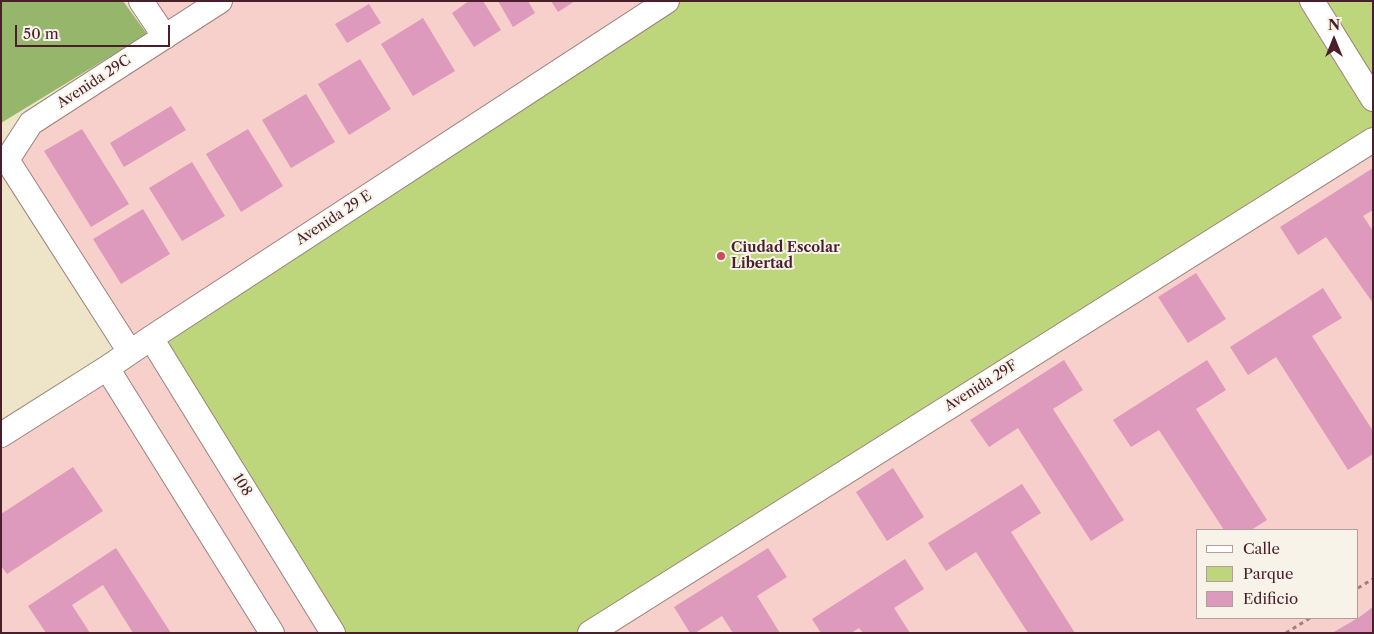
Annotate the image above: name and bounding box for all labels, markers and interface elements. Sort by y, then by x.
scale bar [18,15,172,47]
north arrow [1309,15,1359,65]
text: N [1328,16,1340,34]
text: 50 m [23,24,59,43]
street label: Avenida 29C [54,52,134,112]
street label: Avenida 29 E [293,187,375,249]
place label: Ciudad Escolar Libertad [731,240,840,272]
marker: Ciudad Escolar Libertad [715,250,727,262]
street label: Avenida 29F [942,357,1020,415]
street label: 108 [229,471,255,499]
legend [1196,529,1359,619]
text: Calle [1243,539,1280,558]
text: Parque [1243,564,1293,583]
text: Edificio [1243,589,1298,608]

